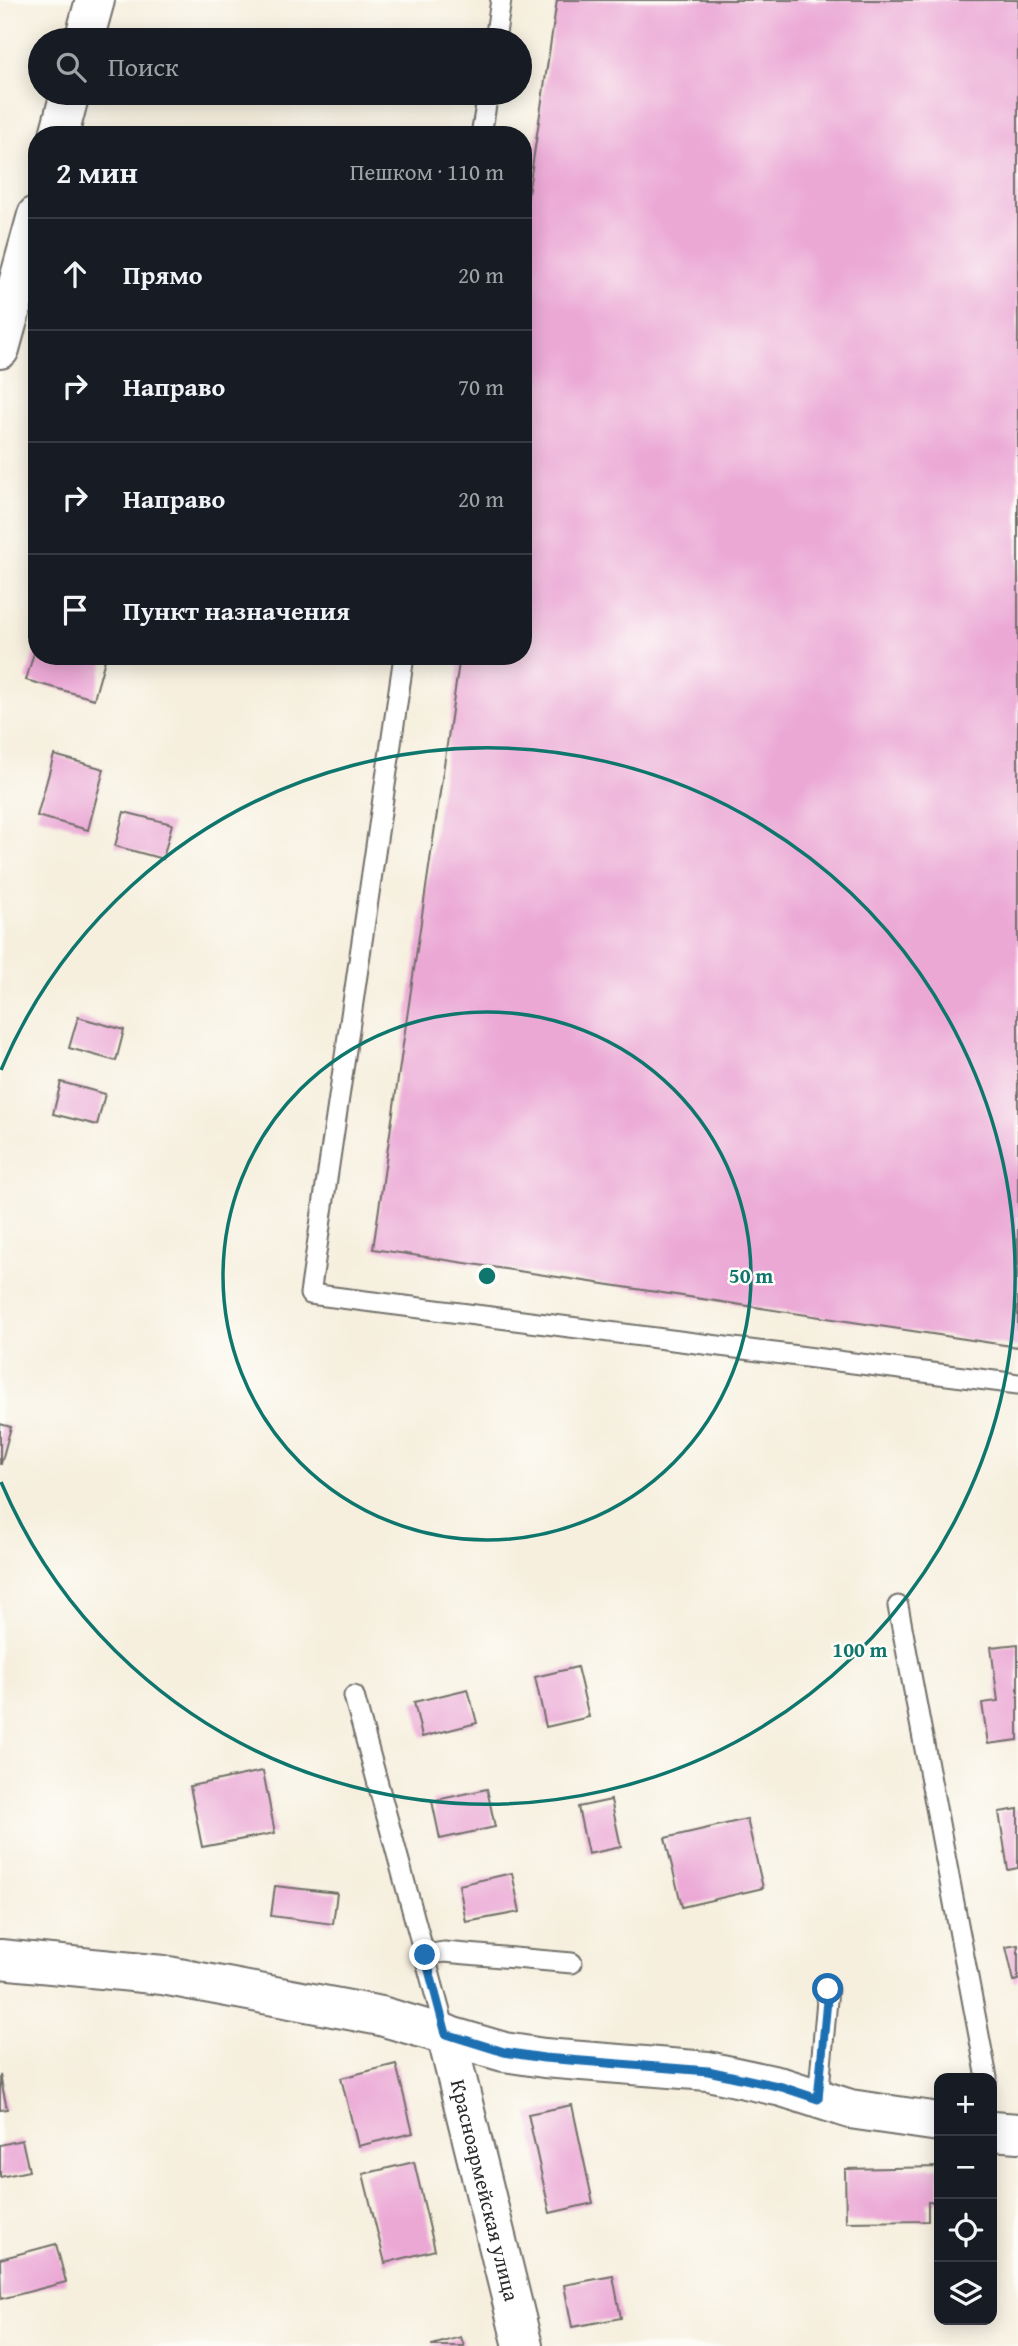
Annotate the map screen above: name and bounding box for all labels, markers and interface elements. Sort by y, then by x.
search box [28,28,532,105]
text: Поиск [108,47,179,86]
icon: search [52,48,90,86]
text: 2 мин [56,150,138,194]
text: Пешком · 110 m [350,155,504,188]
icon: ahead [56,255,94,293]
text: Прямо [123,255,203,294]
text: 20 m [458,258,504,291]
icon: right [56,367,94,405]
text: Направо [123,367,225,406]
text: 70 m [458,370,504,403]
icon: right [56,479,94,517]
text: Направо [123,479,225,518]
text: 20 m [458,482,504,515]
icon: arrive [56,591,94,629]
text: Пункт назначения [123,591,350,630]
text: 50 m [729,1260,773,1291]
centre of rings [475,1264,499,1288]
text: 100 m [832,1634,888,1665]
route end [409,1939,440,1970]
route start [812,1973,843,2004]
map controls [934,2073,997,2325]
button: + [934,2073,997,2136]
street label: Красноармейская улица [443,2076,527,2304]
button: − [934,2136,997,2199]
button: locate [934,2199,997,2262]
button: layers [934,2262,997,2325]

